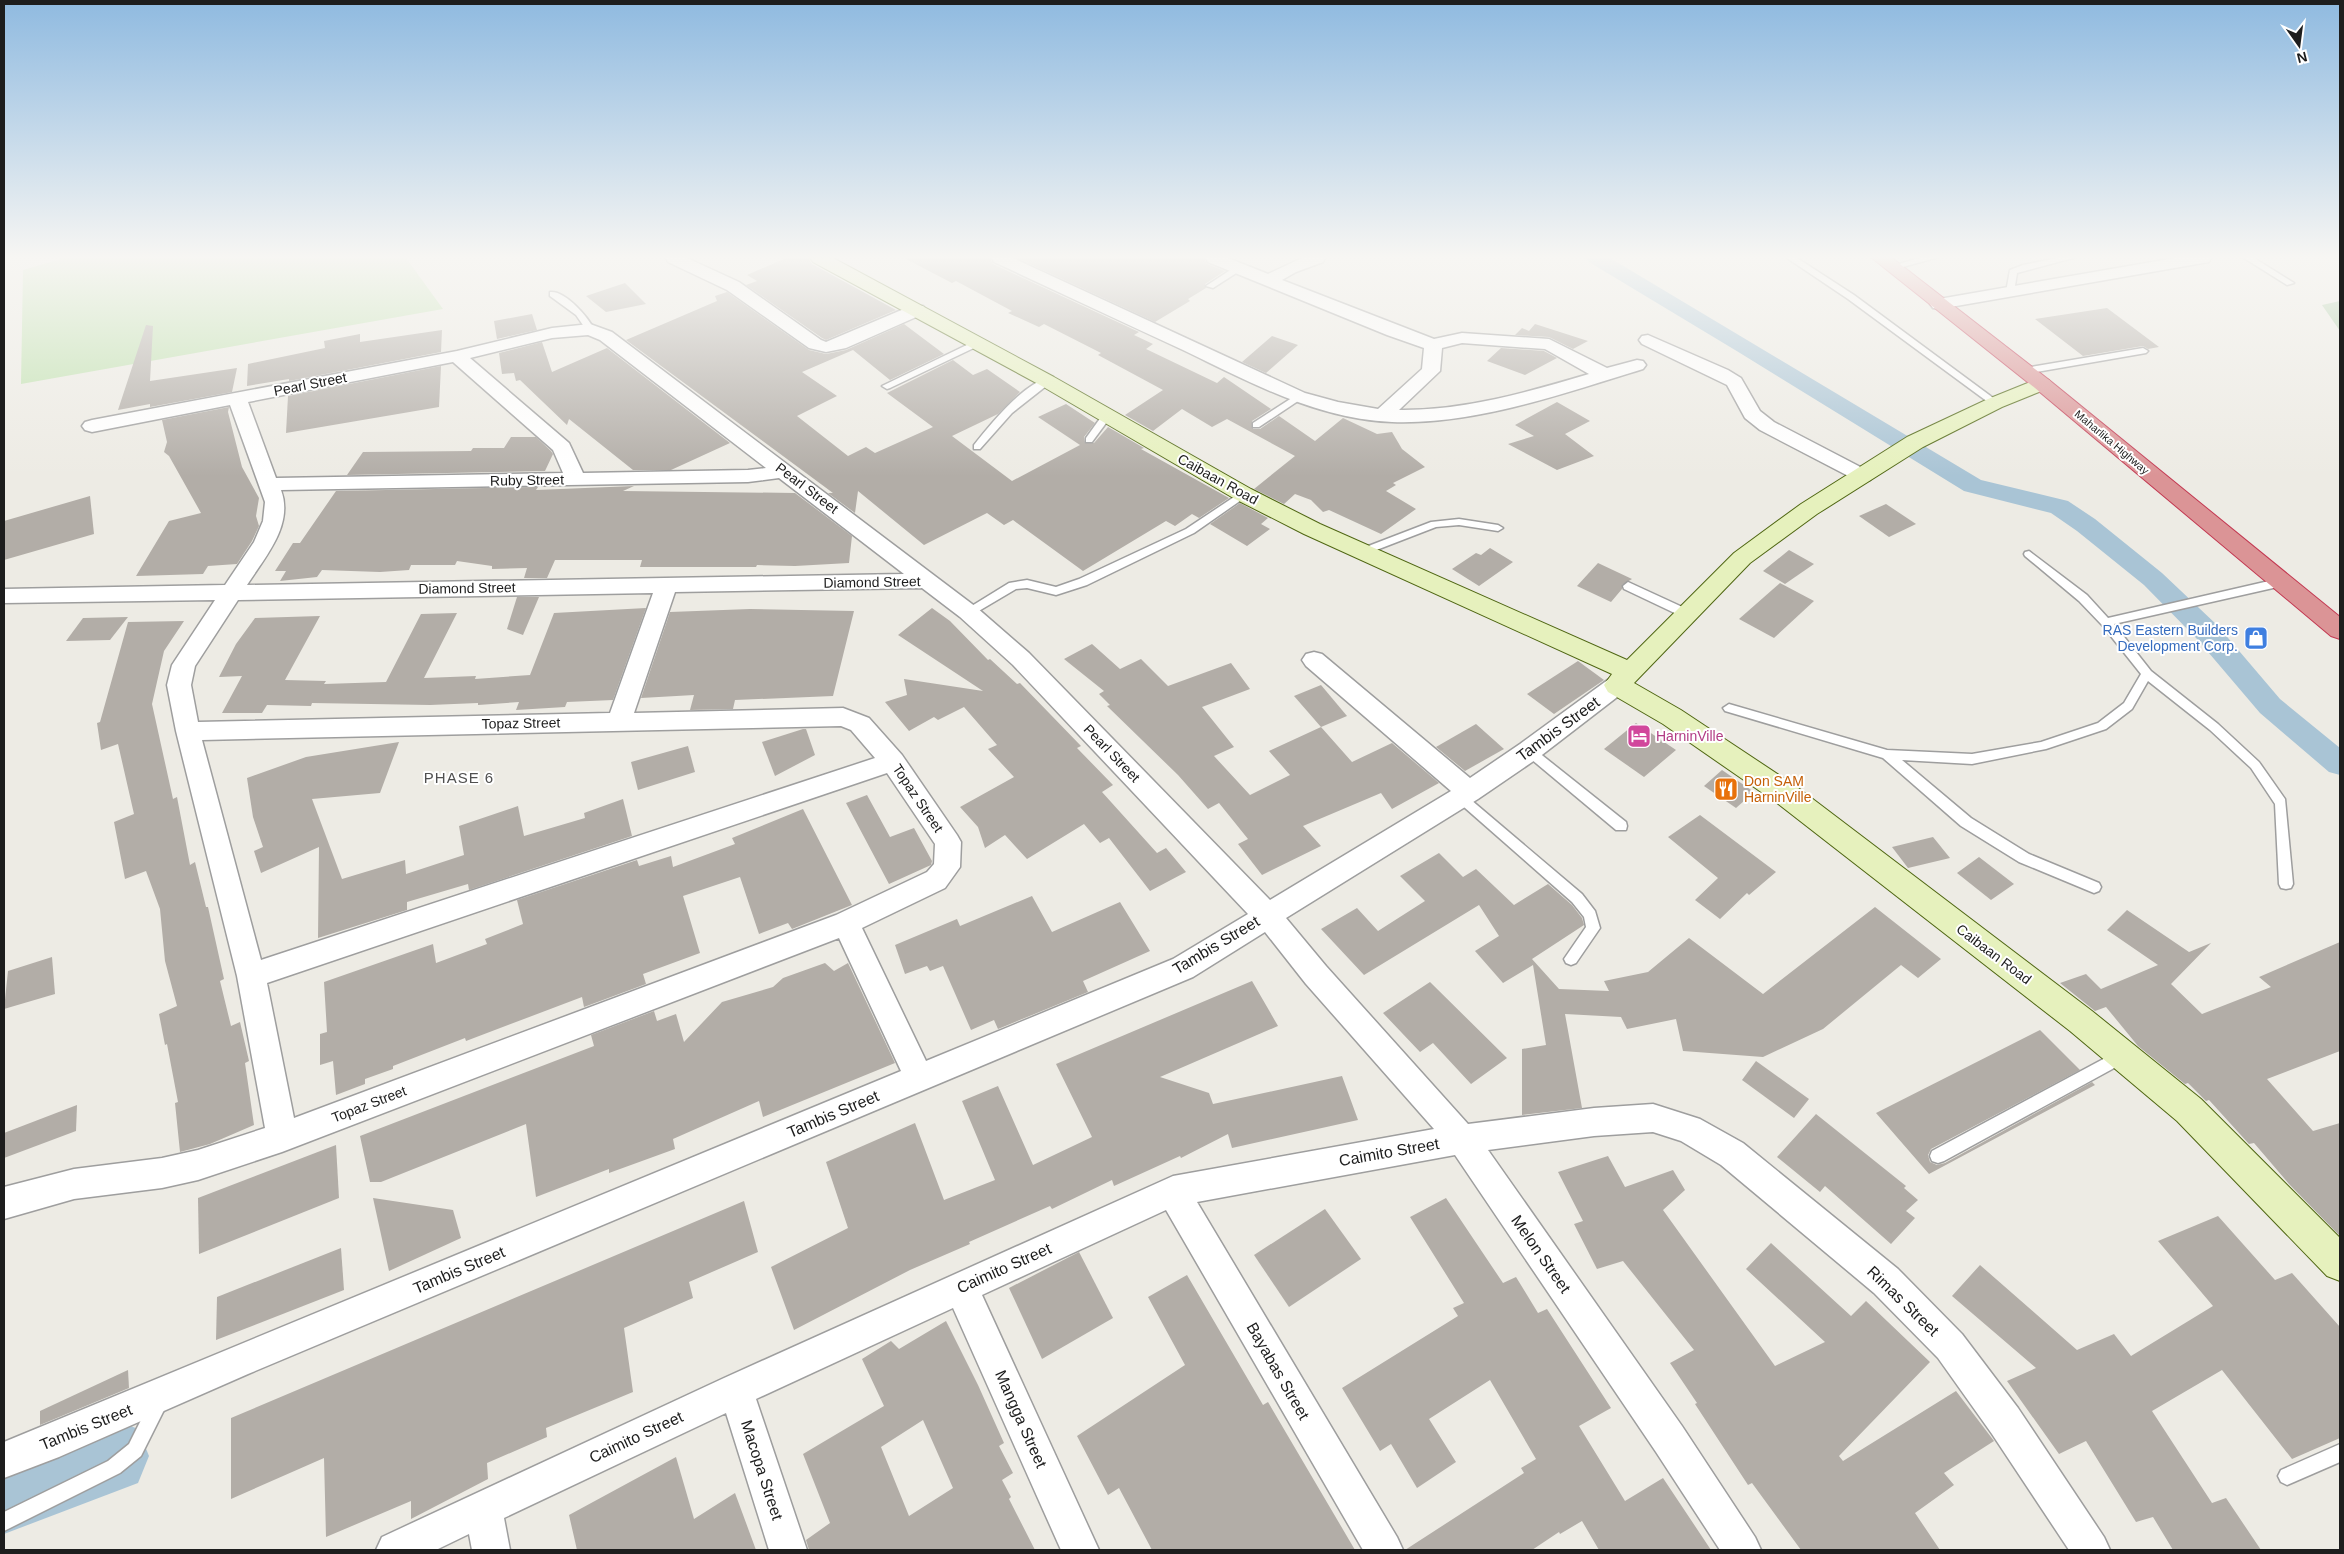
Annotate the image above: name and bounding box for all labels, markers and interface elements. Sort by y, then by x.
north arrow [2274,20,2324,70]
text: N [2295,49,2309,67]
street label: Pearl Street [272,369,348,399]
street label: Maharlika Highway [2073,408,2152,477]
street label: Caibaan Road [1175,450,1261,508]
street label: Pearl Street [773,459,841,517]
street label: Ruby Street [490,471,564,489]
street label: Diamond Street [823,573,921,591]
street label: Diamond Street [418,579,516,597]
place label: RAS Eastern Builders Development Corp. [2103,622,2238,654]
shop icon: RAS Eastern Builders Development Corp. [2243,625,2269,651]
street label: Tambis Street [1513,693,1603,765]
street label: Topaz Street [482,714,561,732]
street label: Pearl Street [1081,721,1144,785]
hotel icon: HarninVille [1626,723,1652,749]
place label: HarninVille [1656,728,1724,744]
street label: Topaz Street [889,761,947,835]
district label: PHASE 6 [424,769,494,786]
place label: Don SAM HarninVille [1744,773,1812,805]
restaurant icon: Don SAM HarninVille [1713,776,1739,802]
street label: Tambis Street [1170,912,1263,977]
street label: Caibaan Road [1953,921,2035,987]
street label: Topaz Street [329,1082,409,1126]
street label: Tambis Street [785,1087,882,1141]
street label: Caimito Street [1338,1135,1441,1169]
street label: Melon Street [1508,1212,1574,1296]
street label: Caimito Street [954,1239,1054,1296]
street label: Tambis Street [411,1243,508,1297]
street label: Rimas Street [1864,1263,1943,1340]
street label: Bayabas Street [1243,1319,1313,1423]
street label: Mangga Street [992,1368,1050,1471]
street label: Tambis Street [37,1401,135,1453]
street label: Caimito Street [586,1408,686,1466]
street label: Macopa Street [738,1418,786,1523]

